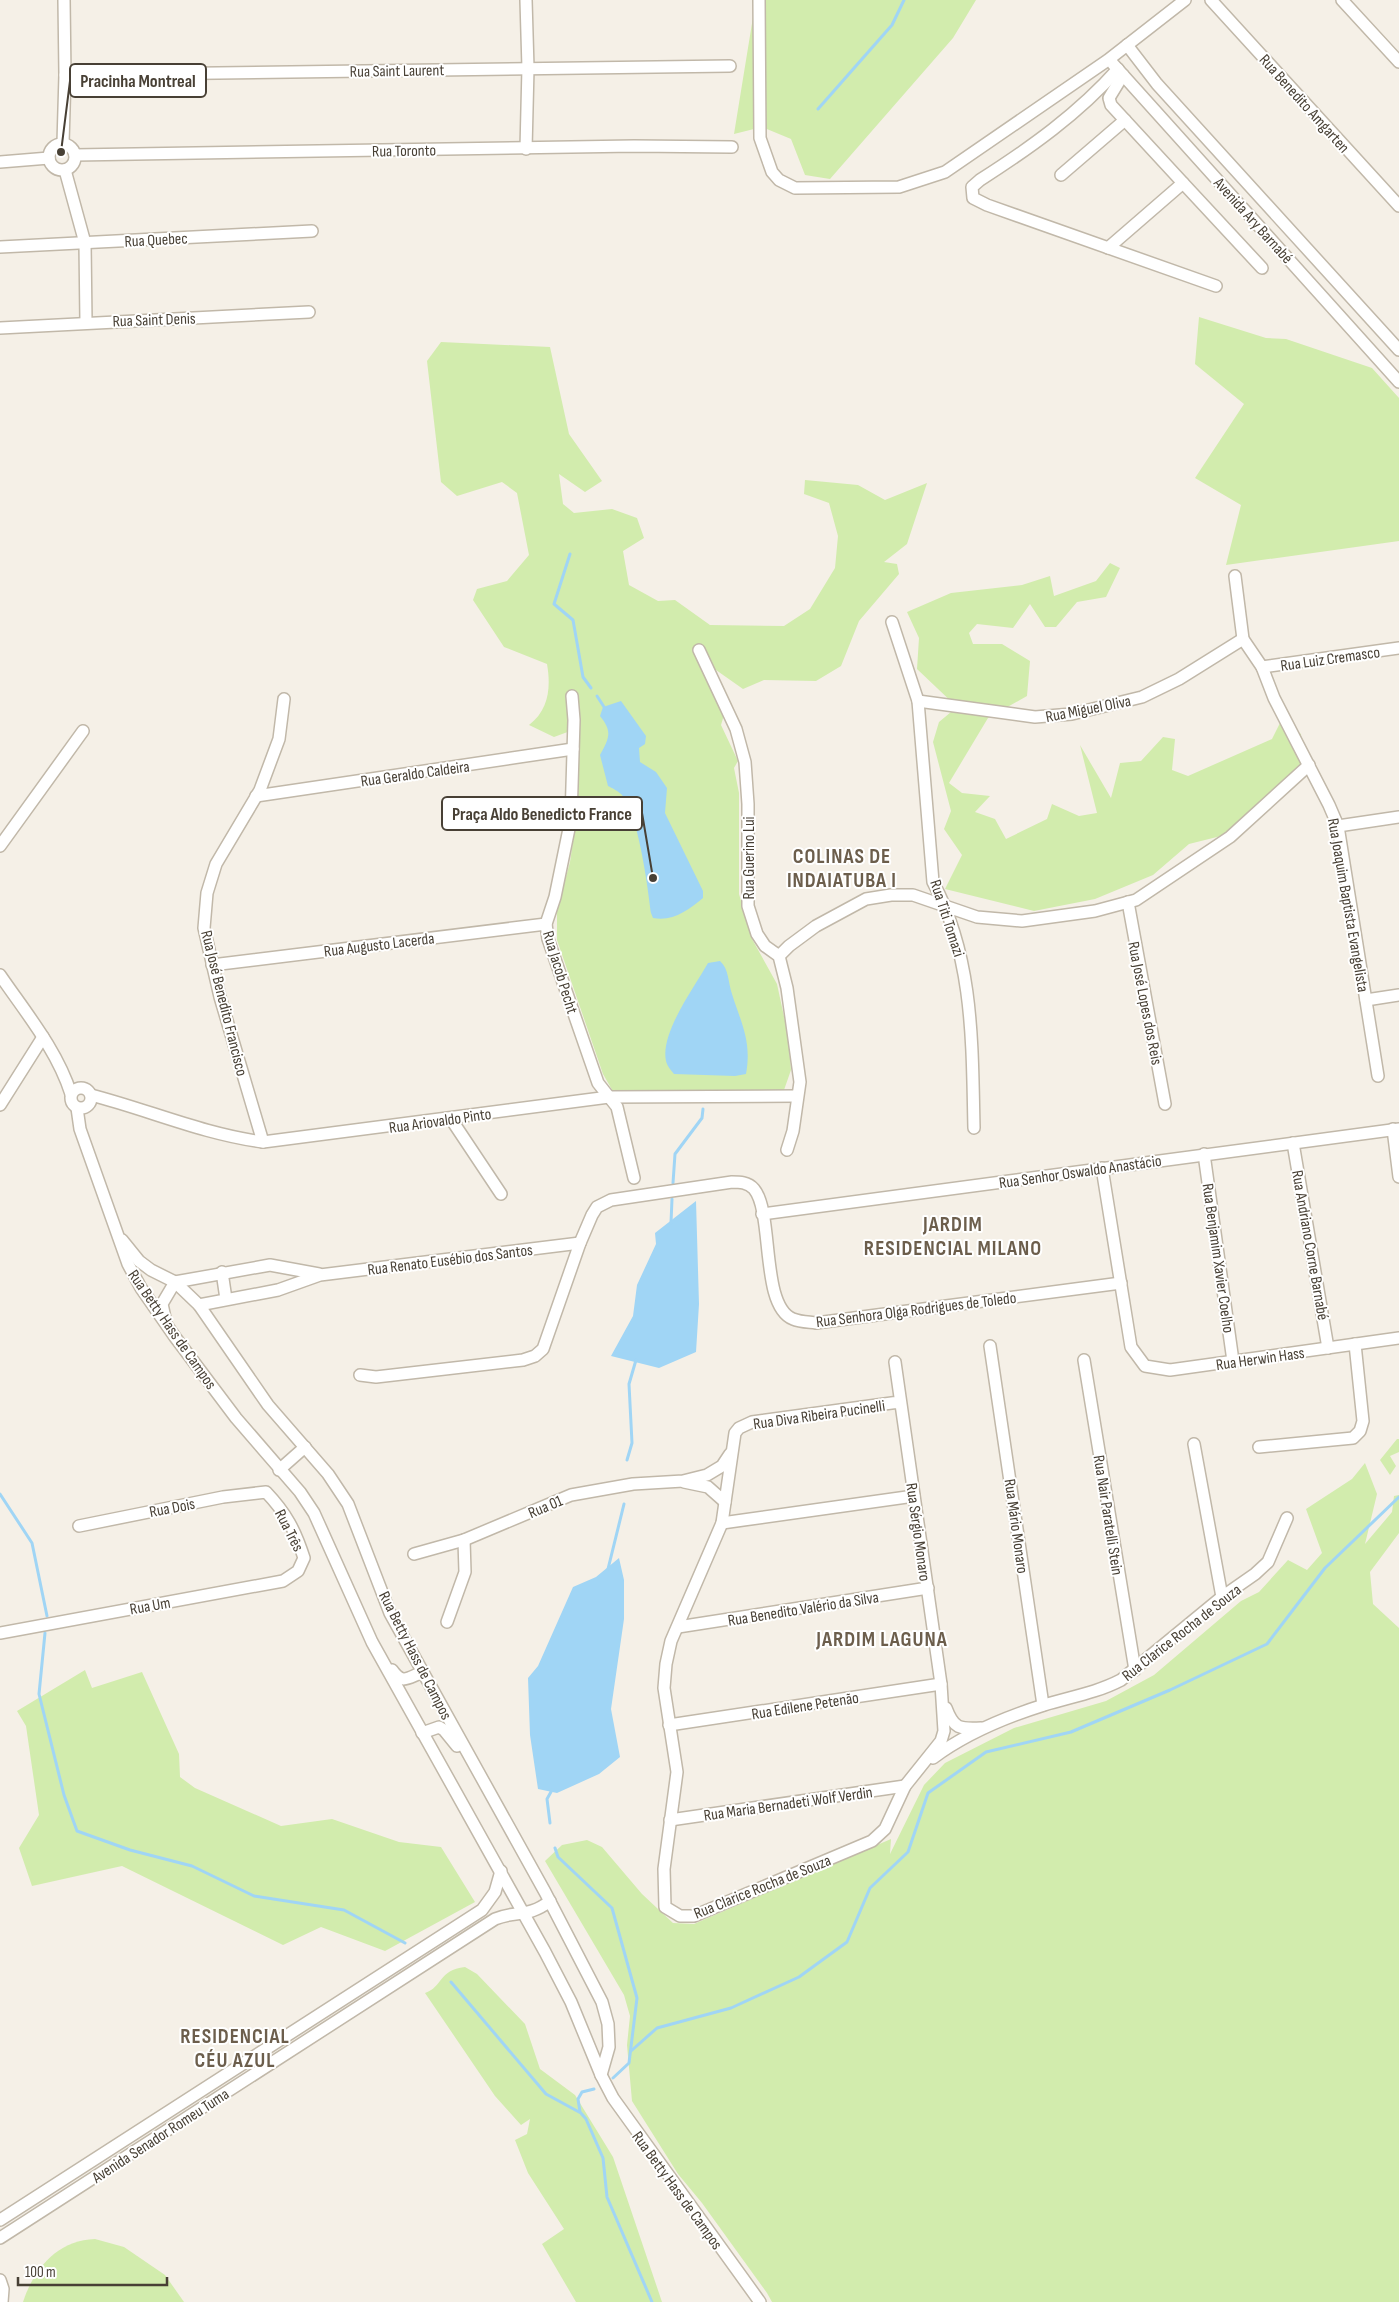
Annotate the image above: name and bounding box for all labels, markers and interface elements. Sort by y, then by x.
street label: Rua Benedito Amgarten [1255,51,1353,157]
street label: Rua Saint Laurent [350,61,445,82]
callout: Pracinha Montreal [70,64,206,97]
text: Pracinha Montreal [80,71,196,92]
street label: Rua Toronto [372,141,436,162]
street label: Avenida Ary Barnabé [1209,173,1296,268]
street label: Rua Quebec [124,229,188,252]
street label: Rua Saint Denis [112,310,196,331]
street label: Rua Luiz Cremasco [1279,643,1381,676]
street label: Rua Miguel Oliva [1044,692,1133,727]
street label: Rua Geraldo Caldeira [360,757,471,792]
callout: Praça Aldo Benedicto France [442,797,642,830]
text: Praça Aldo Benedicto France [452,804,632,825]
street label: Rua Guerino Lui [740,816,759,900]
street label: Rua Joaquim Baptista Evangelista [1323,817,1372,994]
district label: COLINAS DE INDAIATUBA I [787,844,897,893]
street label: Rua Titi Tomazi [925,878,968,959]
street label: Rua José Benedito Francisco [196,929,251,1078]
street label: Rua Augusto Lacerda [323,929,435,962]
street label: Rua Jacob Pecht [538,929,581,1016]
street label: Rua José Lopes dos Reis [1123,940,1166,1067]
street label: Rua Ariovaldo Pinto [388,1105,493,1138]
street label: Rua Senhor Oswaldo Anastácio [998,1152,1163,1193]
street label: Rua Andriano Corne Barnabé [1287,1169,1332,1322]
street label: Rua Benjamim Xavier Coelho [1198,1182,1237,1334]
district label: JARDIM RESIDENCIAL MILANO [864,1212,1042,1261]
street label: Rua Renato Eusébio dos Santos [366,1241,534,1280]
street label: Rua Betty Hass de Campos [123,1266,220,1393]
street label: Rua Senhora Olga Rodrigues de Toledo [815,1289,1017,1332]
street label: Rua Herwin Hass [1215,1344,1306,1375]
street label: Rua Diva Ribeira Pucinelli [752,1397,886,1434]
street label: Rua Nair Paratelli Stein [1089,1454,1126,1577]
street label: Rua Mário Monaro [999,1478,1032,1575]
street label: Rua Sérgio Monaro [901,1482,934,1583]
street label: Rua 01 [526,1492,566,1523]
street label: Rua Dois [148,1495,197,1522]
street label: Rua Três [270,1506,307,1555]
street label: Rua Clarice Rocha de Souza [1119,1581,1245,1686]
street label: Rua Betty Hass de Campos [374,1588,455,1723]
street label: Rua Benedito Valério da Silva [726,1588,880,1631]
street label: Rua Um [128,1594,172,1619]
district label: JARDIM LAGUNA [815,1627,948,1652]
street label: Rua Edilene Petenão [750,1689,860,1724]
street label: Rua Maria Bernadeti Wolf Verdin [703,1783,874,1826]
street label: Rua Clarice Rocha de Souza [691,1851,834,1924]
district label: RESIDENCIAL CÉU AZUL [180,2024,290,2073]
street label: Avenida Senador Romeu Tuma [88,2085,233,2188]
street label: Rua Betty Hass de Campos [628,2128,726,2254]
scale bar [18,2254,166,2286]
text: 100 m [25,2263,56,2282]

